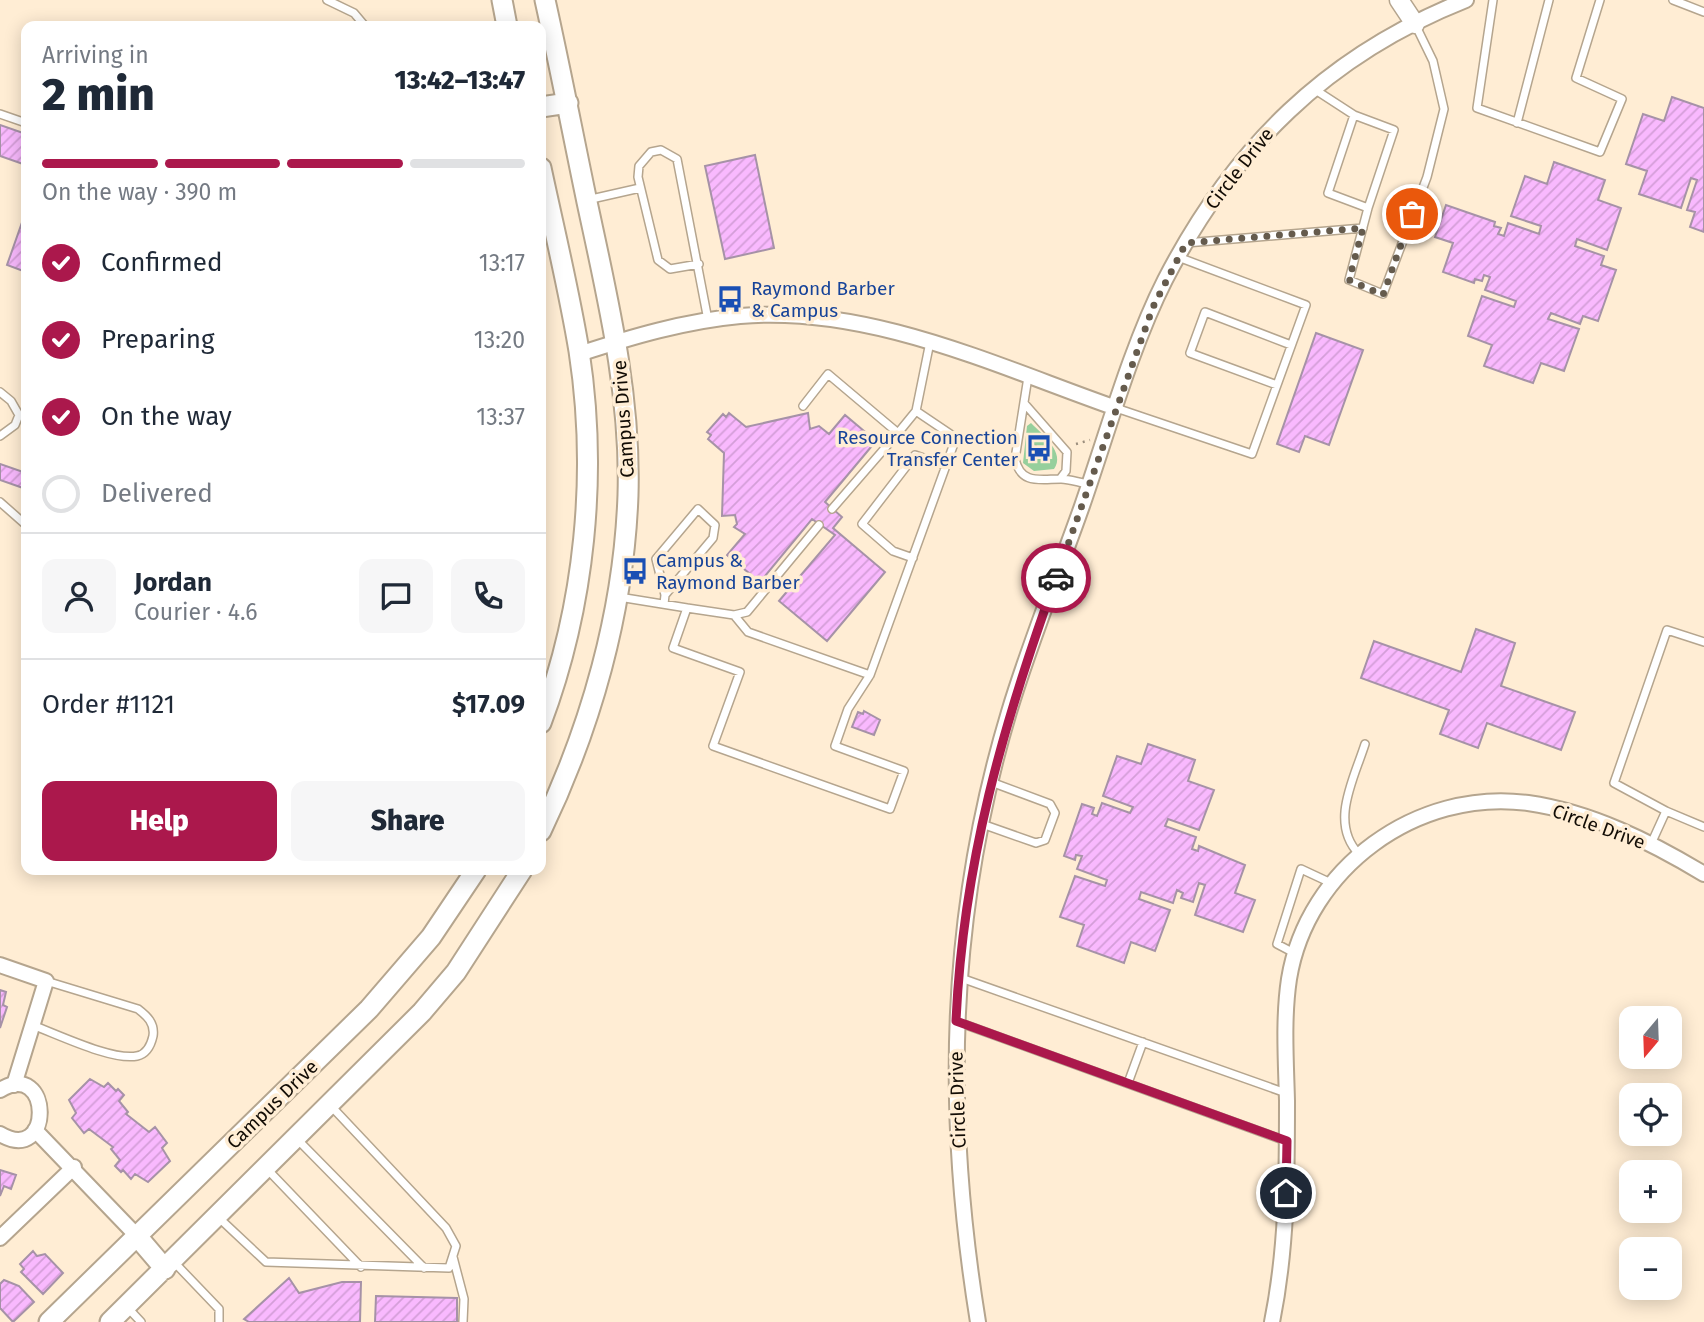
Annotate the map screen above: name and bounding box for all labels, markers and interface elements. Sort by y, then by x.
text: Arriving in [42,41,149,69]
text: 13:42–13:47 [395,65,525,96]
text: 2 min [42,67,155,122]
street label: Circle Drive [1200,123,1278,214]
text: On the way · 390 m [42,178,237,206]
pin [1382,184,1442,244]
icon: bag [1393,195,1431,233]
icon: check [42,244,80,282]
text: Confirmed [101,247,222,278]
text: 13:17 [479,249,525,277]
place label: Raymond Barber & Campus [751,277,895,322]
bus stop icon: Raymond Barber & Campus [715,284,745,314]
icon: check [42,321,80,359]
text: Preparing [101,324,214,355]
text: 13:20 [474,326,525,354]
street label: Campus Drive [608,359,639,479]
icon: check [42,398,80,436]
text: On the way [101,401,232,432]
text: 13:37 [476,403,525,431]
place label: Resource Connection Transfer Center [837,426,1019,471]
bus stop icon: Resource Connection Transfer Center [1024,433,1054,463]
text: Delivered [101,478,213,509]
courier [1021,543,1091,613]
place label: Campus & Raymond Barber [656,549,800,594]
bus stop icon: Campus & Raymond Barber [620,556,650,586]
button: person [42,559,116,633]
button: chat [359,559,433,633]
button: phone [451,559,525,633]
icon: car [1037,559,1075,597]
text: Jordan [134,567,212,598]
text: Courier · 4.6 [134,598,258,626]
text: Order #1121 [42,689,175,720]
text: $17.09 [452,689,525,720]
button: Help [42,781,277,861]
button: Share [291,781,525,861]
street label: Circle Drive [1549,799,1648,854]
north arrow [1619,1006,1682,1069]
map controls [1619,1006,1682,1300]
street label: Circle Drive [944,1051,971,1149]
street label: Campus Drive [222,1055,323,1154]
button: locate [1619,1083,1682,1146]
button: + [1619,1160,1682,1223]
pin [1256,1163,1316,1223]
icon: home [1267,1174,1305,1212]
button: − [1619,1237,1682,1300]

